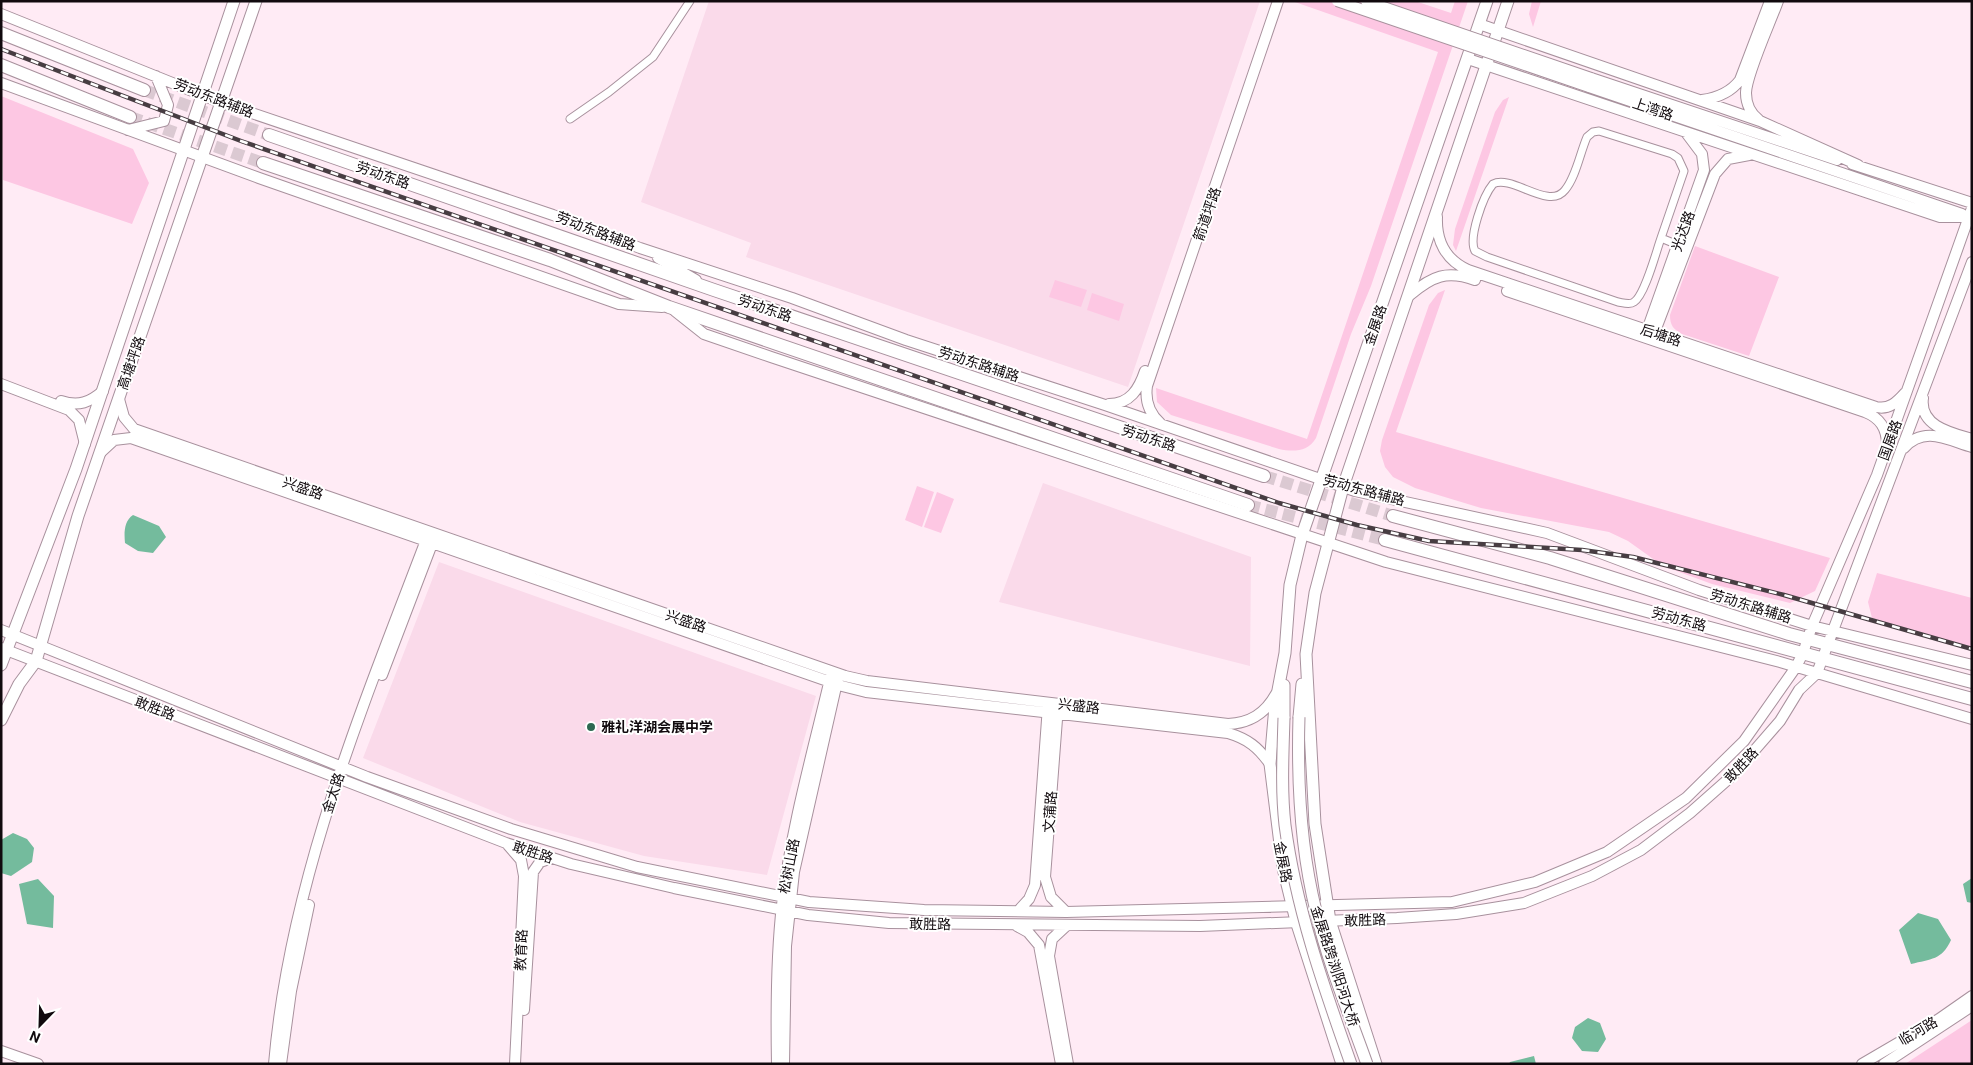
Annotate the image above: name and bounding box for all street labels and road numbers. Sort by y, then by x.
street label: 劳动东路辅路 [172,75,256,121]
street label: 上湾路 [1631,95,1675,123]
street label: 劳动东路 [354,158,412,192]
street label: 箭道坪路 [1190,185,1224,243]
street label: 劳动东路辅路 [554,208,638,254]
street label: 光达路 [1668,209,1698,253]
street label: 劳动东路 [736,291,794,325]
street label: 金展路 [1361,303,1389,347]
street label: 后塘路 [1639,321,1683,349]
street label: 高塘坪路 [114,334,148,392]
street label: 劳动东路辅路 [937,343,1021,385]
street label: 国展路 [1875,418,1905,462]
street label: 劳动东路 [1120,422,1178,454]
street label: 劳动东路辅路 [1321,471,1407,509]
street label: 兴盛路 [281,474,325,502]
street label: 劳动东路辅路 [1708,586,1794,626]
street label: 劳动东路 [1650,604,1708,634]
street label: 兴盛路 [664,607,708,635]
street label: 敢胜路 [133,693,177,723]
street label: 兴盛路 [1057,696,1101,716]
street label: 敢胜路 [1721,744,1761,786]
street label: 金太路 [319,771,347,815]
street label: 文蒲路 [1041,790,1059,834]
street label: 松树山路 [776,837,802,895]
street label: 敢胜路 [511,838,555,866]
street label: 金展路 [1271,840,1295,884]
street label: 金展路跨浏阳河大桥 [1308,904,1362,1028]
street label: 敢胜路 [1344,911,1386,929]
street label: 敢胜路 [909,916,951,932]
street label: 教育路 [512,929,530,971]
street label: 临河路 [1896,1014,1940,1048]

